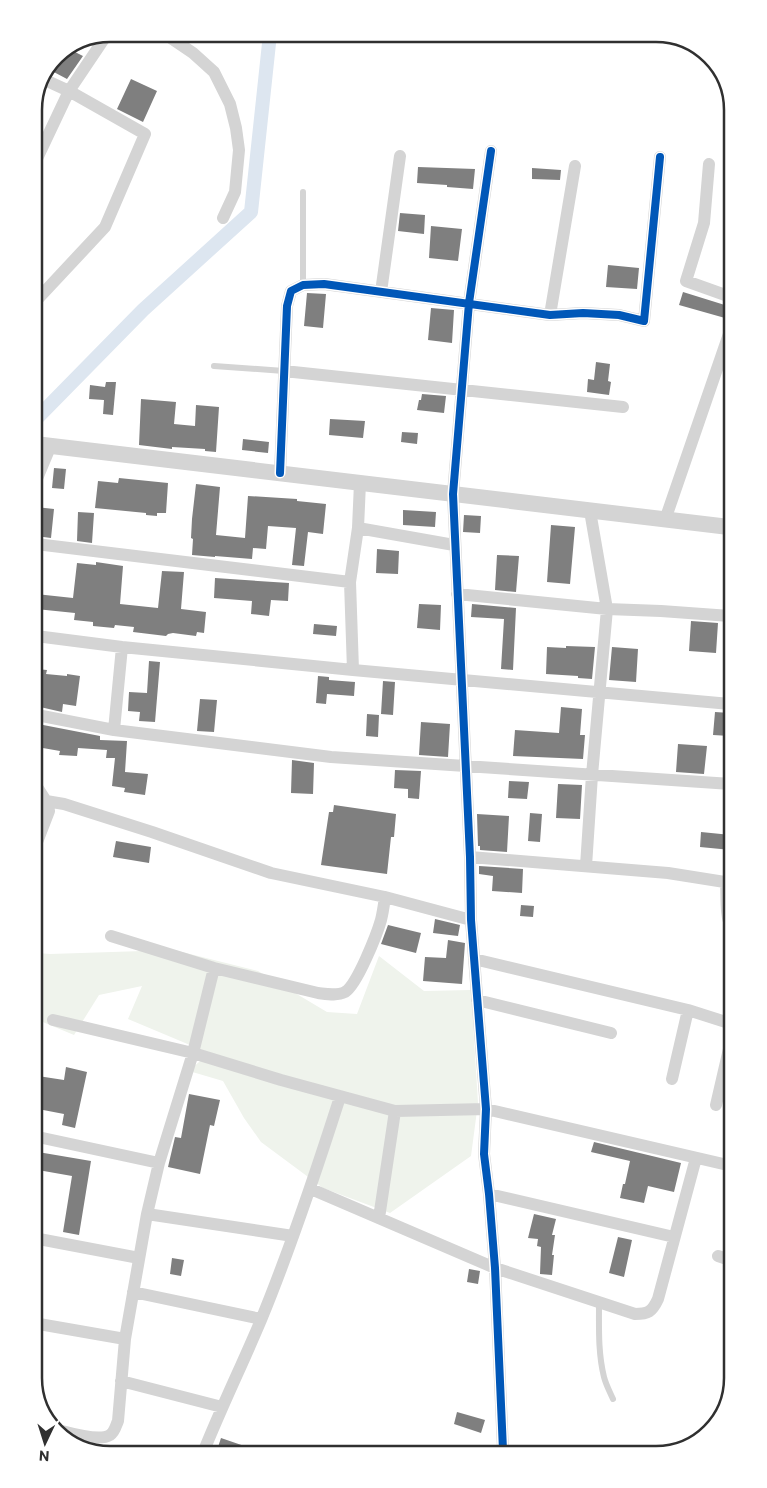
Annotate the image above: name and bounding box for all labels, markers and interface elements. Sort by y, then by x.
north arrow [20,1418,70,1468]
text: N [38,1448,50,1465]

